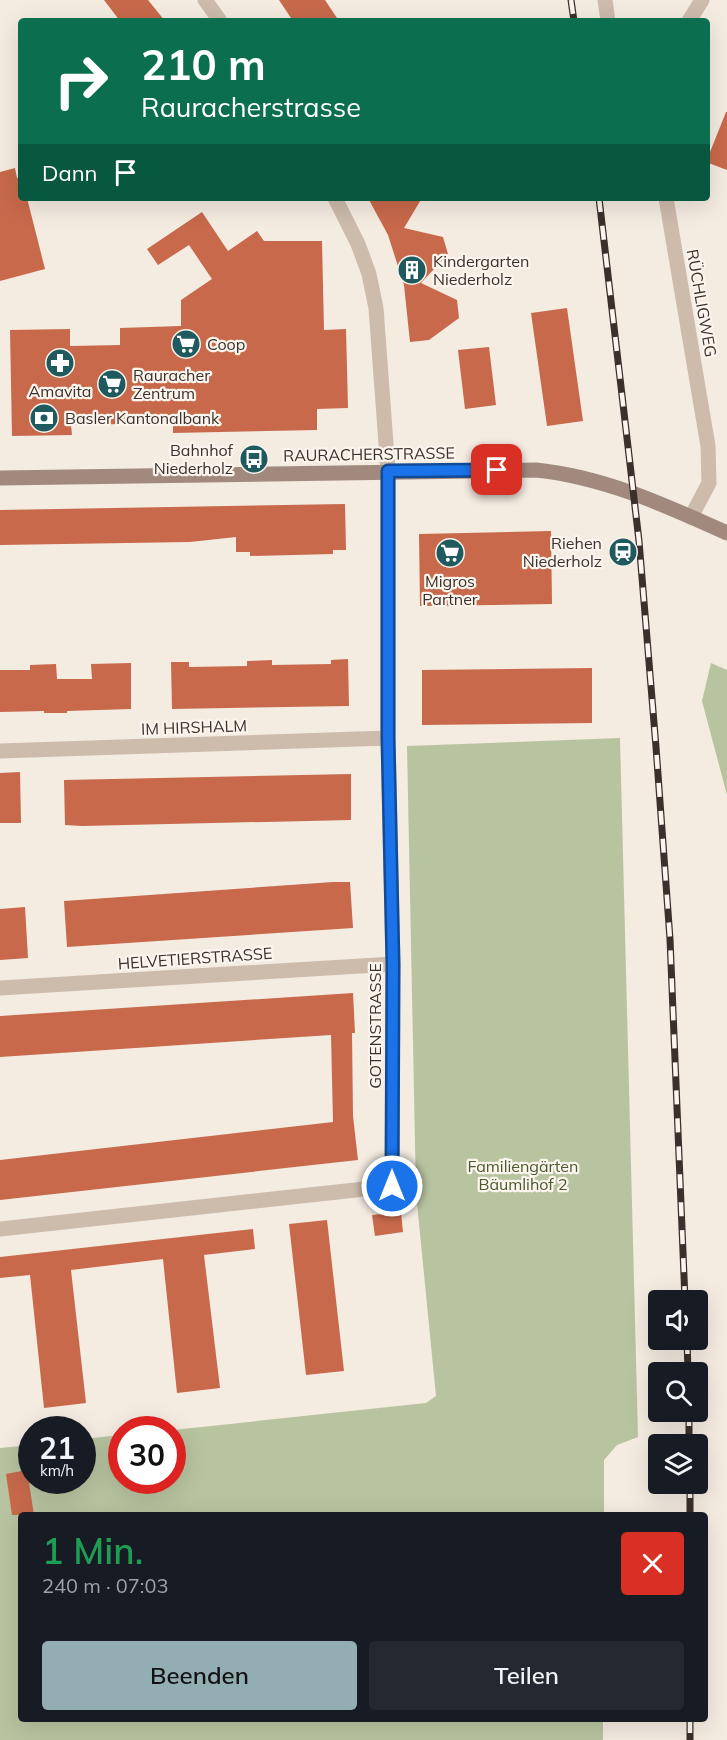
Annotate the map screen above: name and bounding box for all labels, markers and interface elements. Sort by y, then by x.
text: 210 m [141,38,266,91]
icon: right [42,42,120,120]
text: Rauracherstrasse [141,90,361,124]
icon: arrive [109,156,142,189]
text: Dann [42,159,97,187]
street label: RÜCHLIGWEG [683,247,721,359]
place label: Kindergarten Niederholz [433,251,529,289]
building icon: Kindergarten Niederholz [396,254,428,286]
supermarket icon: Coop [170,328,202,360]
place label: Coop [207,334,245,354]
pharmacy icon: Amavita [44,347,76,379]
place label: Rauracher Zentrum [133,365,210,403]
supermarket icon: Rauracher Zentrum [96,368,128,400]
place label: Amavita [29,381,91,401]
bank icon: Basler Kantonalbank [28,402,60,434]
place label: Basler Kantonalbank [65,408,220,428]
place label: Bahnhof Niederholz [154,440,234,478]
bus stop icon: Bahnhof Niederholz [238,443,270,475]
street label: RAURACHERSTRASSE [283,443,455,465]
pin [471,444,522,495]
icon: arrive [480,453,513,486]
place label: Riehen Niederholz [523,533,602,571]
station icon: Riehen Niederholz [607,536,639,568]
supermarket icon: Migros Partner [434,537,466,569]
place label: Migros Partner [422,571,478,609]
street label: IM HIRSHALM [141,715,247,739]
street label: HELVETIERSTRASSE [117,943,273,973]
street label: GOTENSTRASSE [365,963,385,1089]
position arrow [360,1154,424,1218]
park label: Familiengärten Bäumlihof 2 [468,1156,578,1194]
map controls [648,1290,708,1494]
button: sound [648,1290,708,1350]
button: search [648,1362,708,1422]
speed limit sign: 30 [108,1416,186,1494]
text: 21 [39,1429,75,1467]
button: layers [648,1434,708,1494]
text: km/h [40,1461,74,1480]
text: 1 Min. [42,1528,143,1573]
button: close [621,1532,684,1595]
text: 240 m · 07:03 [42,1573,168,1598]
button: Beenden [42,1641,357,1710]
button: Teilen [369,1641,684,1710]

